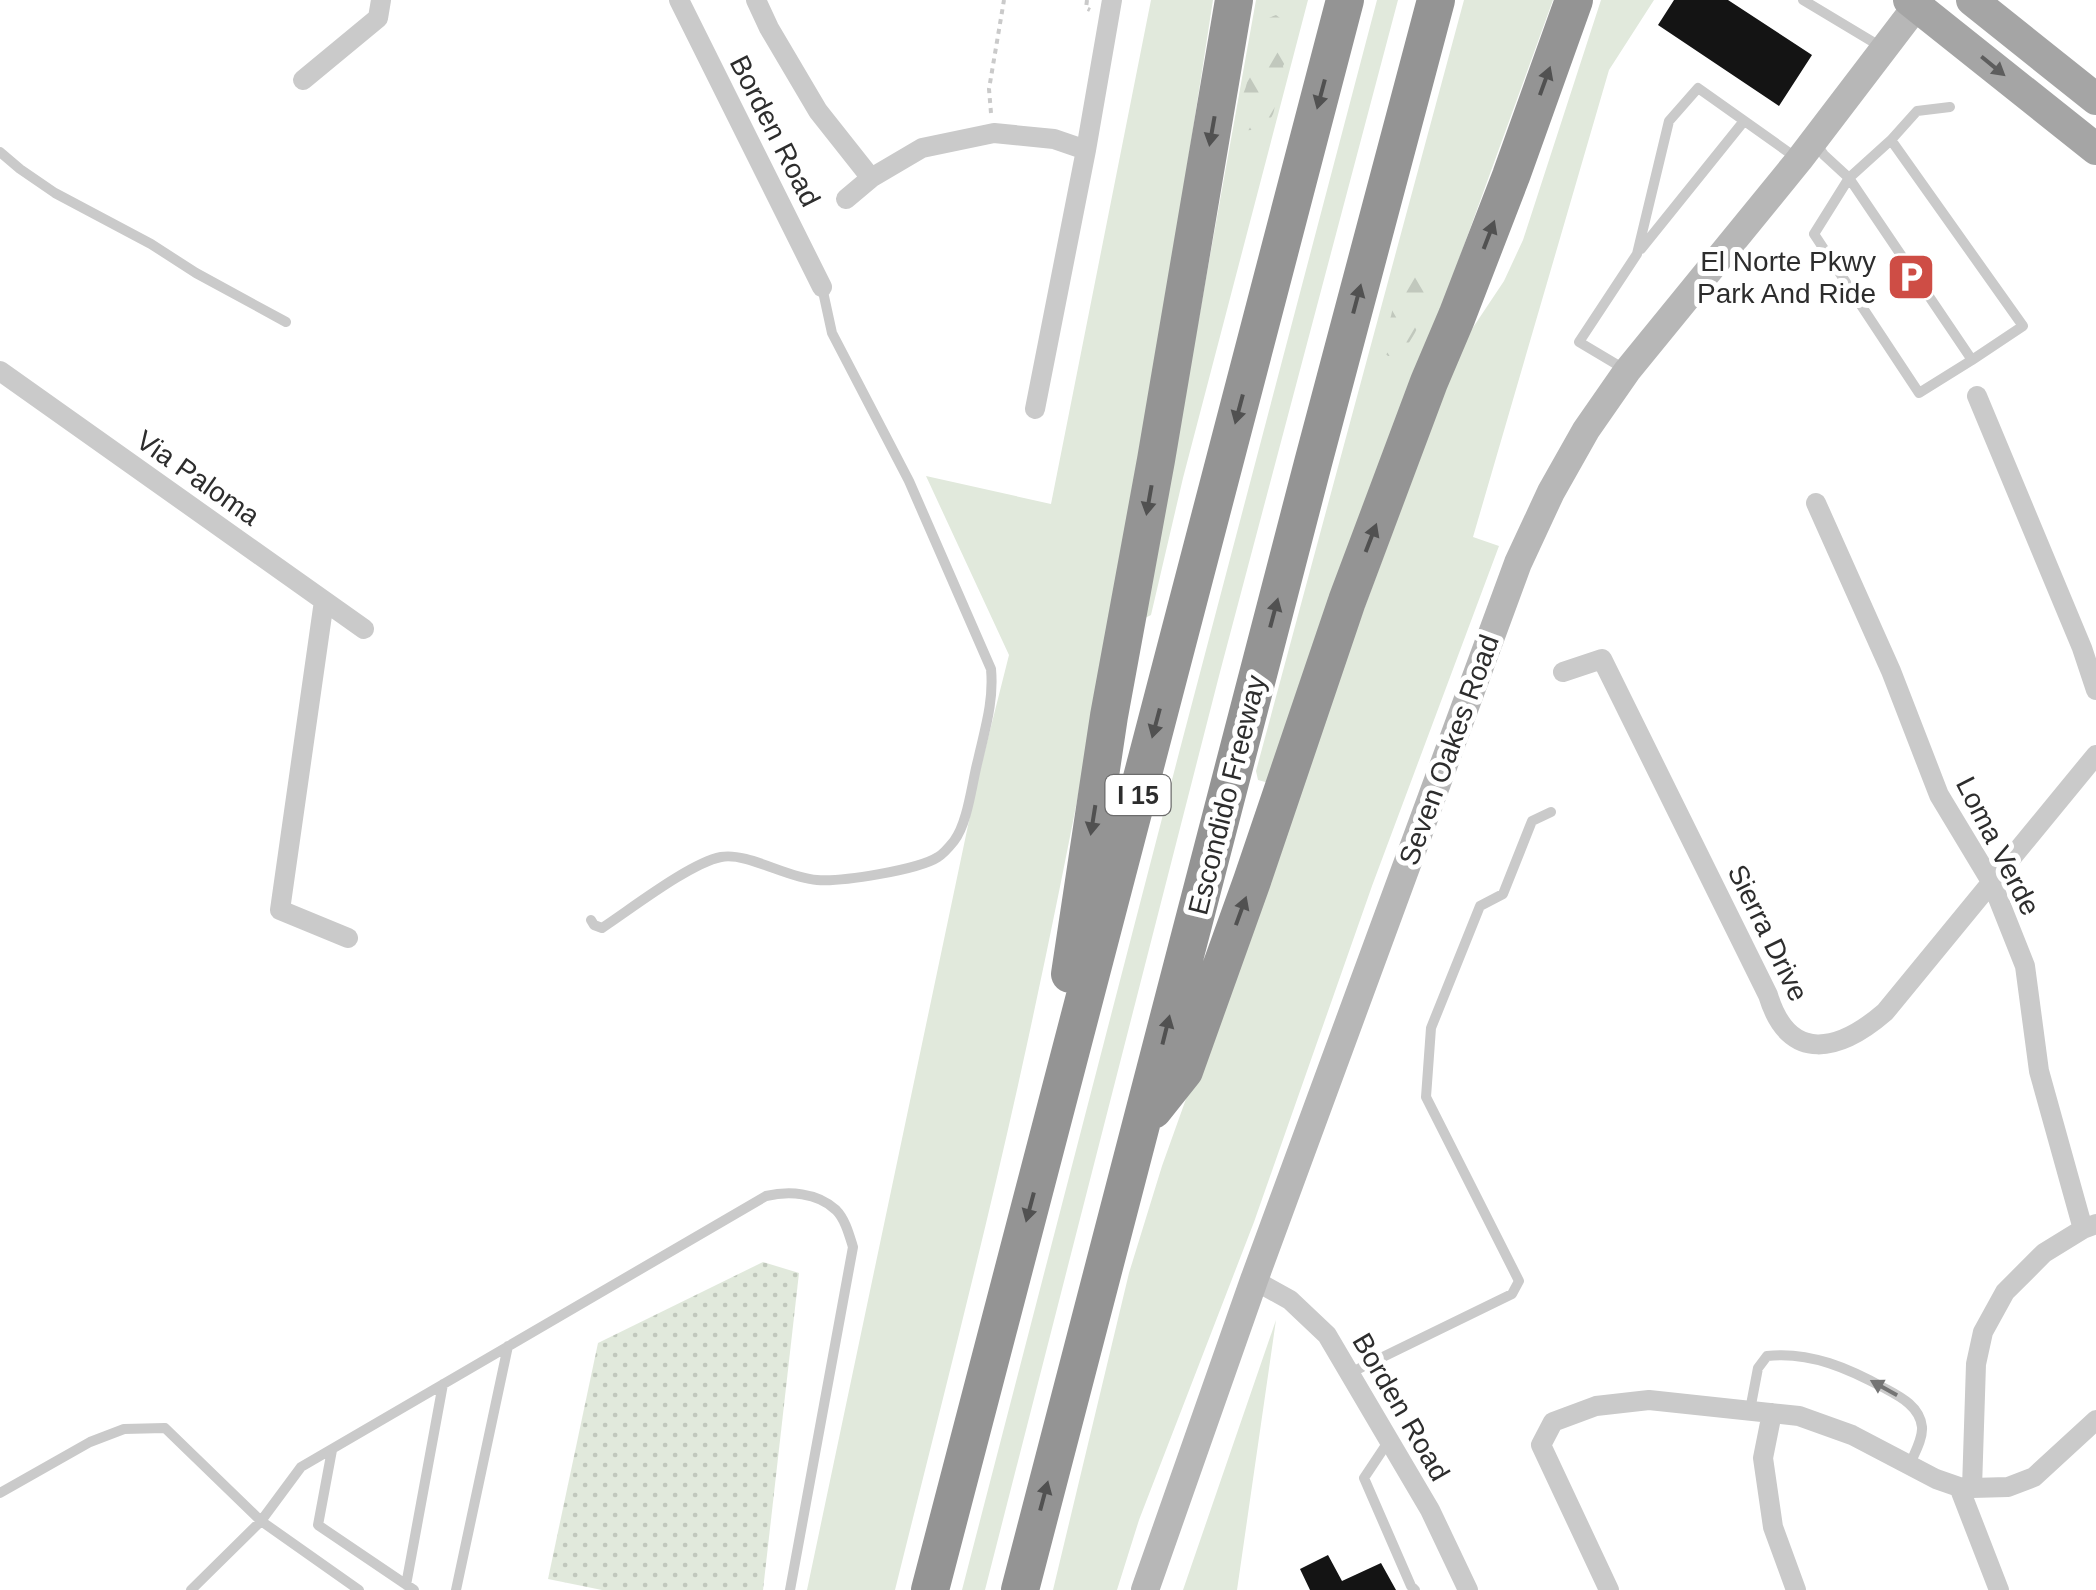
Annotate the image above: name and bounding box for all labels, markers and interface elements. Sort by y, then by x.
street label: Borden Road [724,50,826,212]
one-way arrow [1980,55,2006,76]
one-way arrow [1538,65,1553,95]
one-way arrow [1312,79,1328,110]
one-way arrow [1204,115,1219,147]
one-way arrow [1481,220,1497,250]
place label: El Norte Pkwy Park And Ride [1697,246,1876,309]
parking icon: El Norte Pkwy Park And Ride [1885,251,1937,303]
one-way arrow [1349,283,1365,314]
one-way arrow [1230,394,1246,425]
street label: Via Paloma [131,424,266,532]
one-way arrow [1141,485,1156,516]
one-way arrow [1364,522,1379,552]
one-way arrow [1266,597,1282,628]
street label: Seven Oakes Road [1393,631,1505,869]
street label: Escondido Freeway [1182,672,1272,918]
one-way arrow [1148,708,1164,739]
street label: Loma Verde [1950,772,2046,920]
road number: I 15 [1106,775,1170,815]
one-way arrow [1084,805,1100,837]
street label: Sierra Drive [1722,860,1814,1006]
one-way arrow [1234,895,1249,925]
one-way arrow [1159,1014,1175,1045]
one-way arrow [1022,1192,1037,1223]
street label: Borden Road [1346,1328,1456,1486]
one-way arrow [1869,1379,1898,1396]
one-way arrow [1037,1480,1053,1511]

